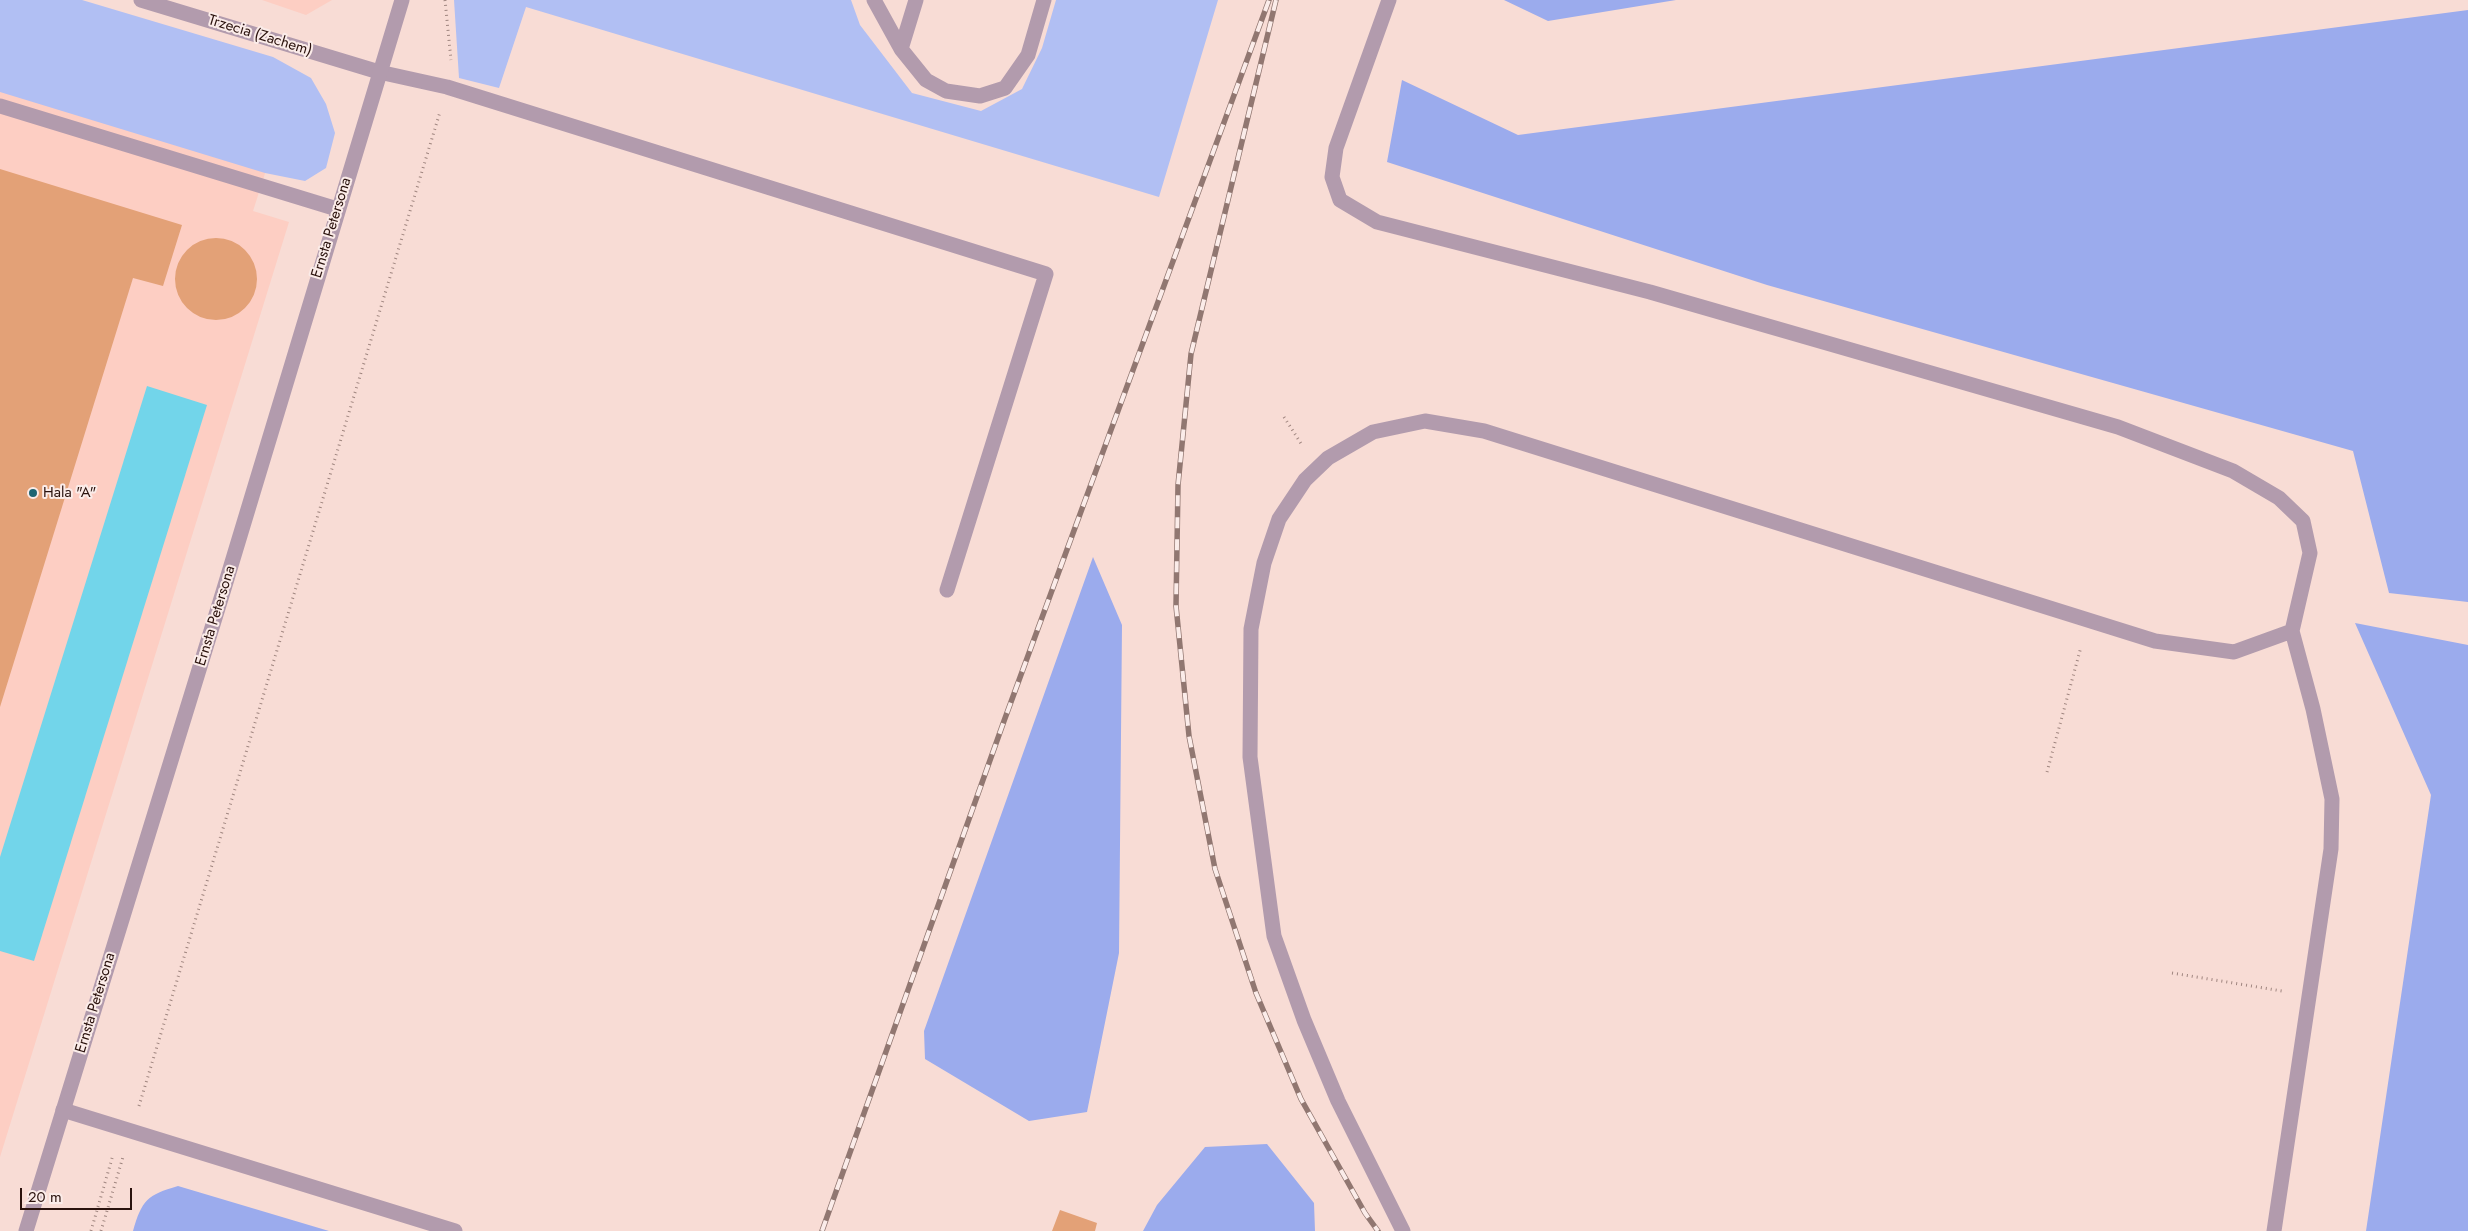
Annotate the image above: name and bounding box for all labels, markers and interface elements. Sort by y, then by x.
street label: Trzecia (Zachem) [206,12,314,60]
street label: Ernsta Petersona [308,176,356,280]
place label: Hala "A" [43,484,96,502]
marker: Hala "A" [27,487,39,499]
street label: Ernsta Petersona [192,564,240,668]
street label: Ernsta Petersona [72,951,120,1055]
scale bar [22,1178,135,1210]
text: 20 m [28,1186,62,1208]

